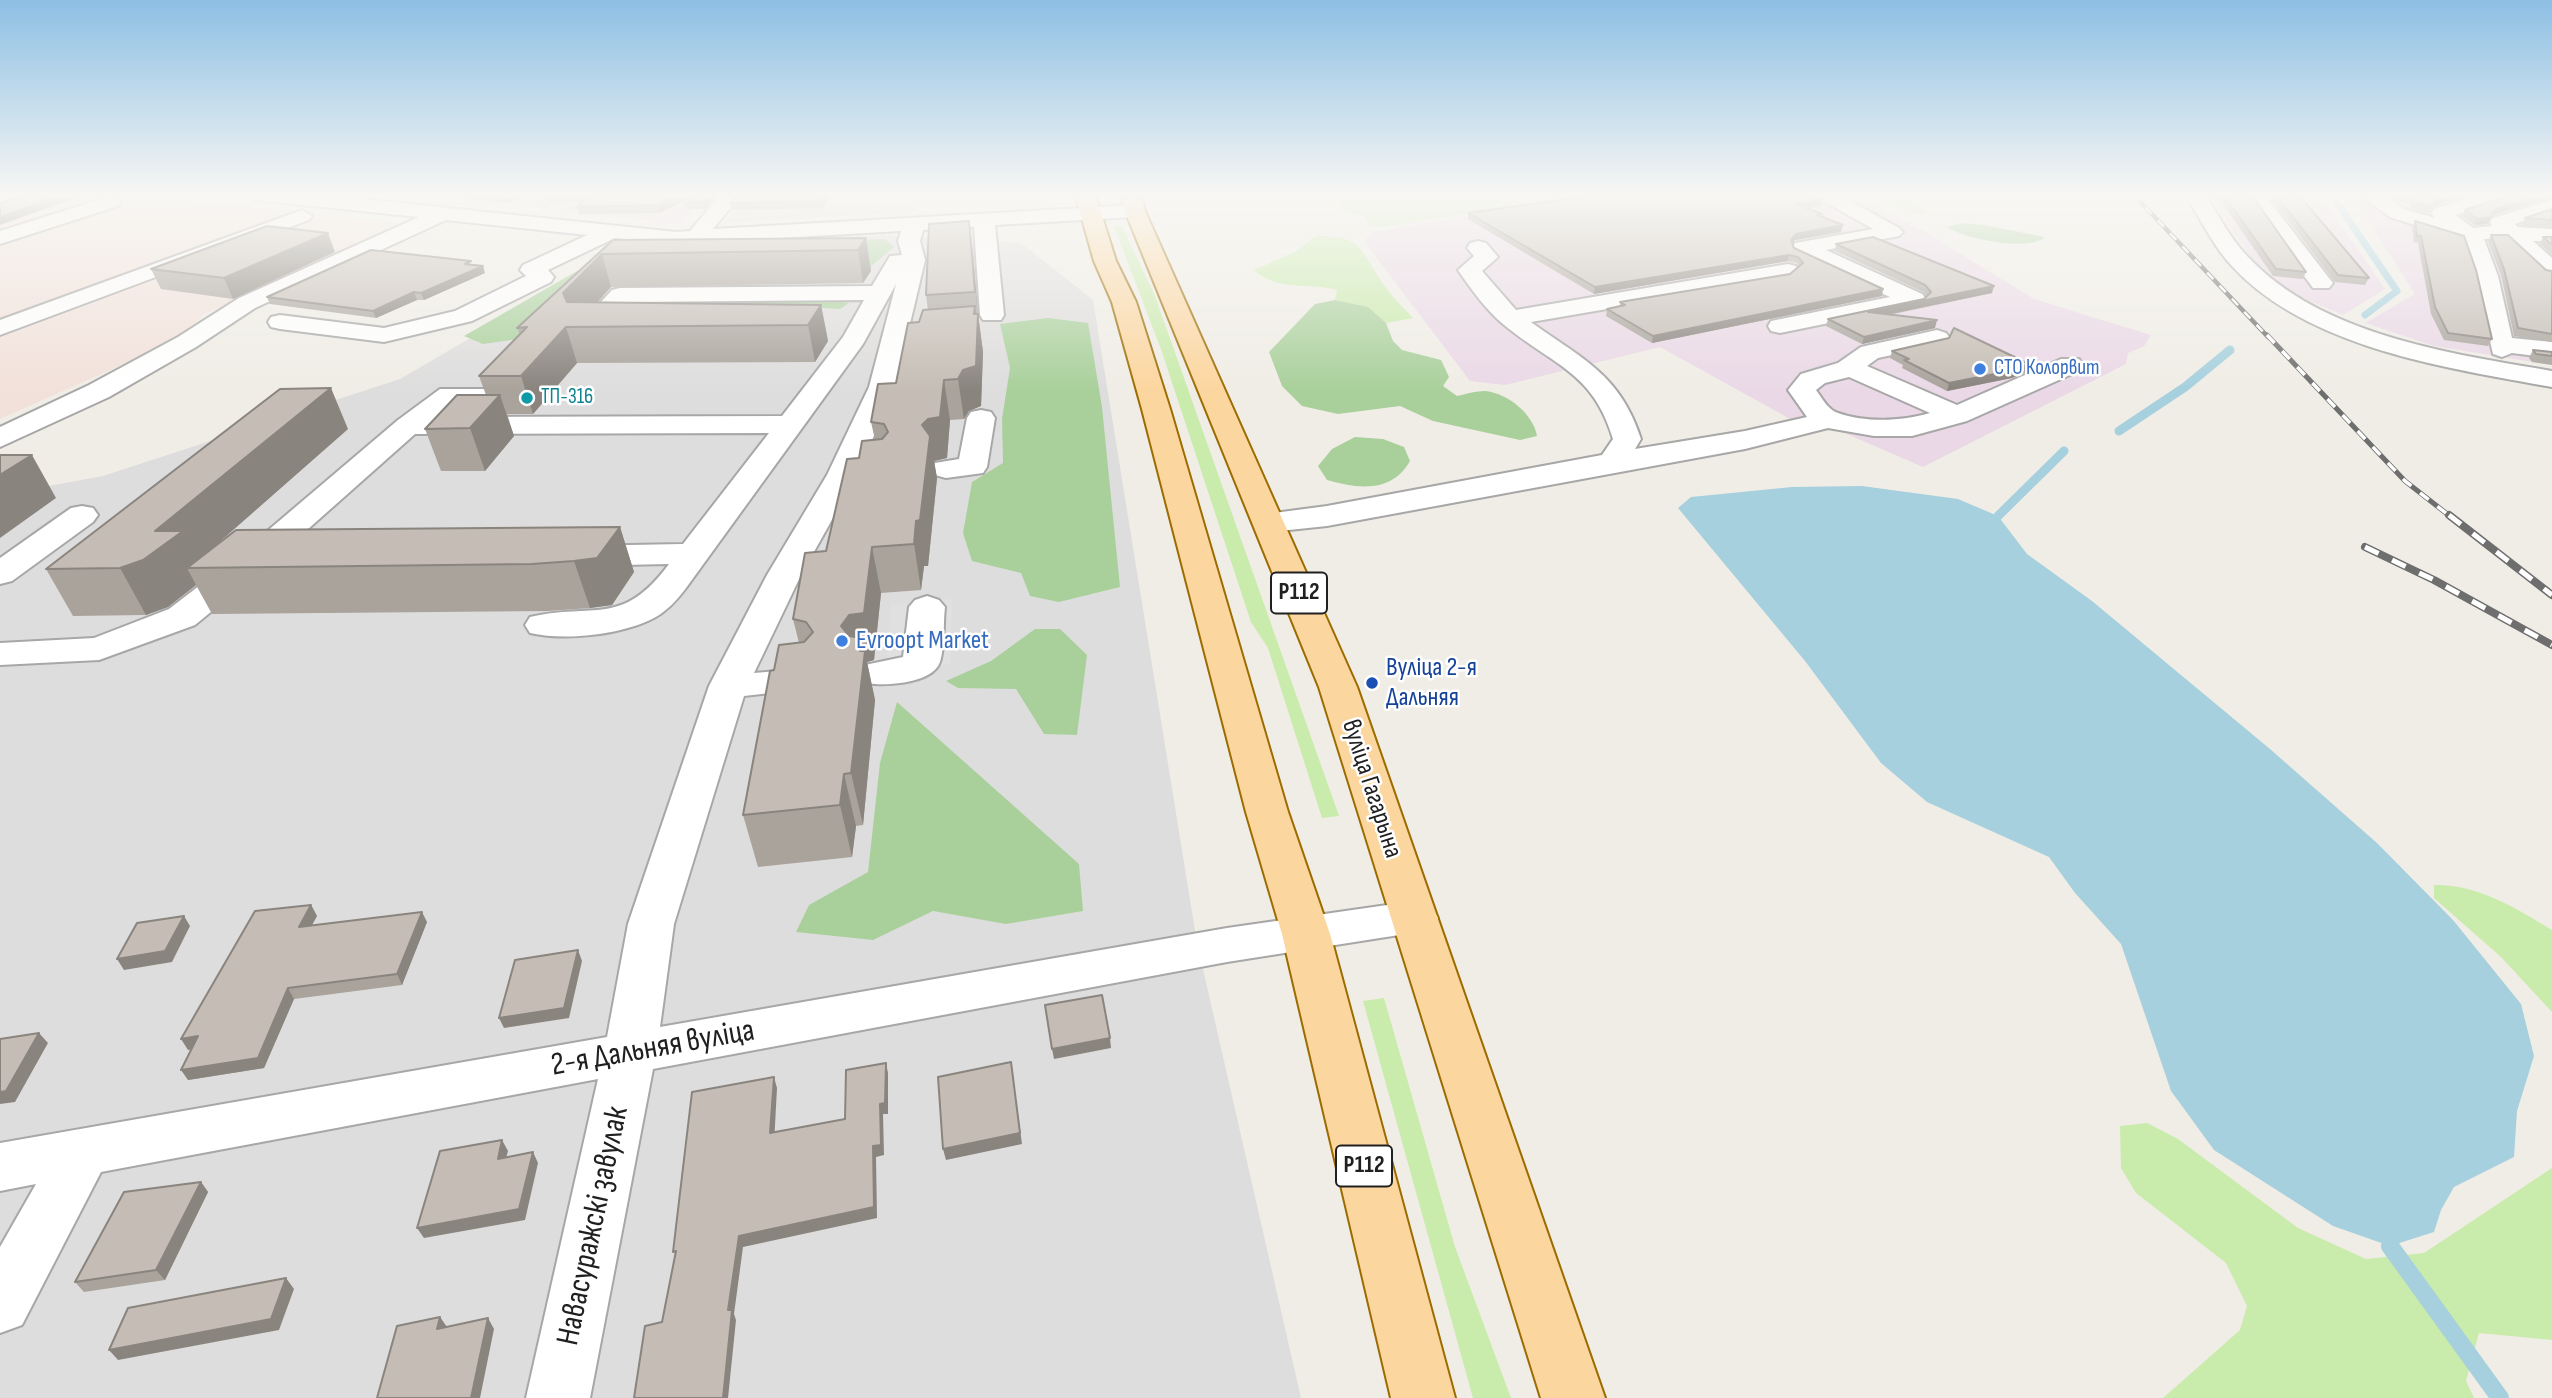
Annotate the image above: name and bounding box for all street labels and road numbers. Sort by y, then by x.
road number: Р112 [1271,572,1327,614]
street label: вуліца Гагарына [1334,716,1408,862]
street label: 2-я Дальняя вуліца [548,1012,758,1086]
street label: Навасуражскі завулак [550,1103,638,1349]
road number: Р112 [1336,1146,1392,1186]

